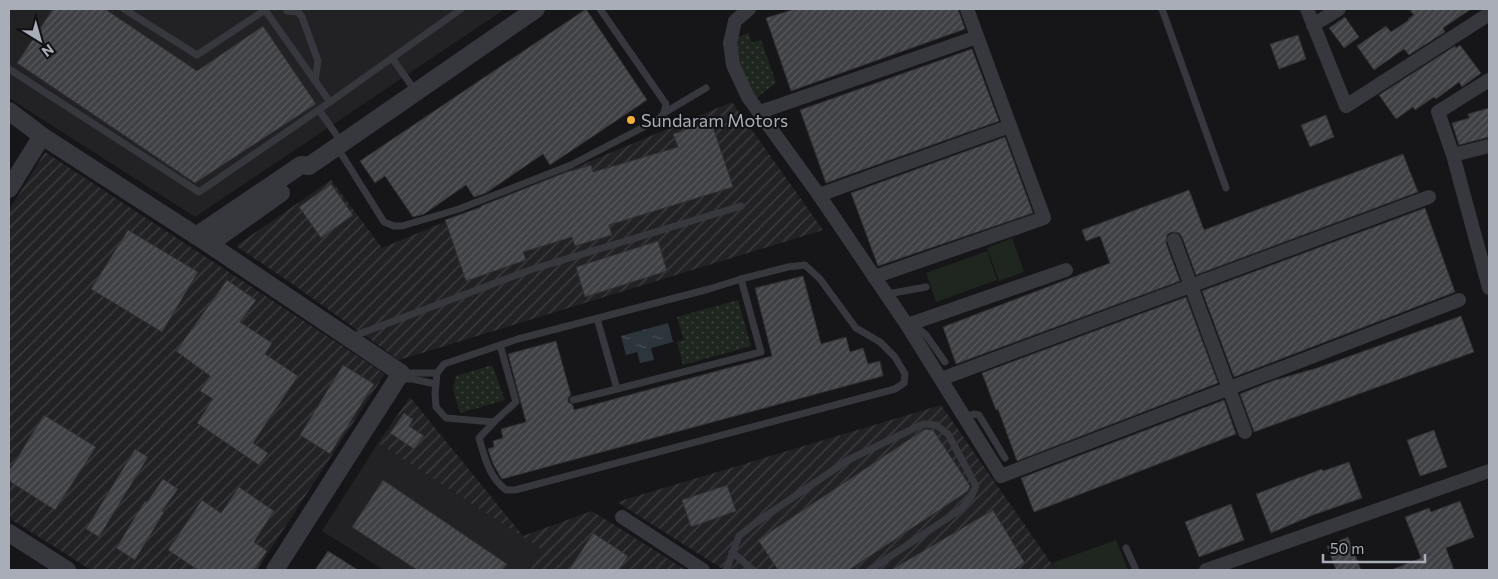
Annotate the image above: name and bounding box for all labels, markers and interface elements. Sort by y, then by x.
north arrow [15,15,65,65]
text: N [39,41,57,61]
place label: Sundaram Motors [641,109,788,131]
marker: Sundaram Motors [625,114,637,126]
scale bar [1323,532,1426,564]
text: 50 m [1330,539,1364,557]

